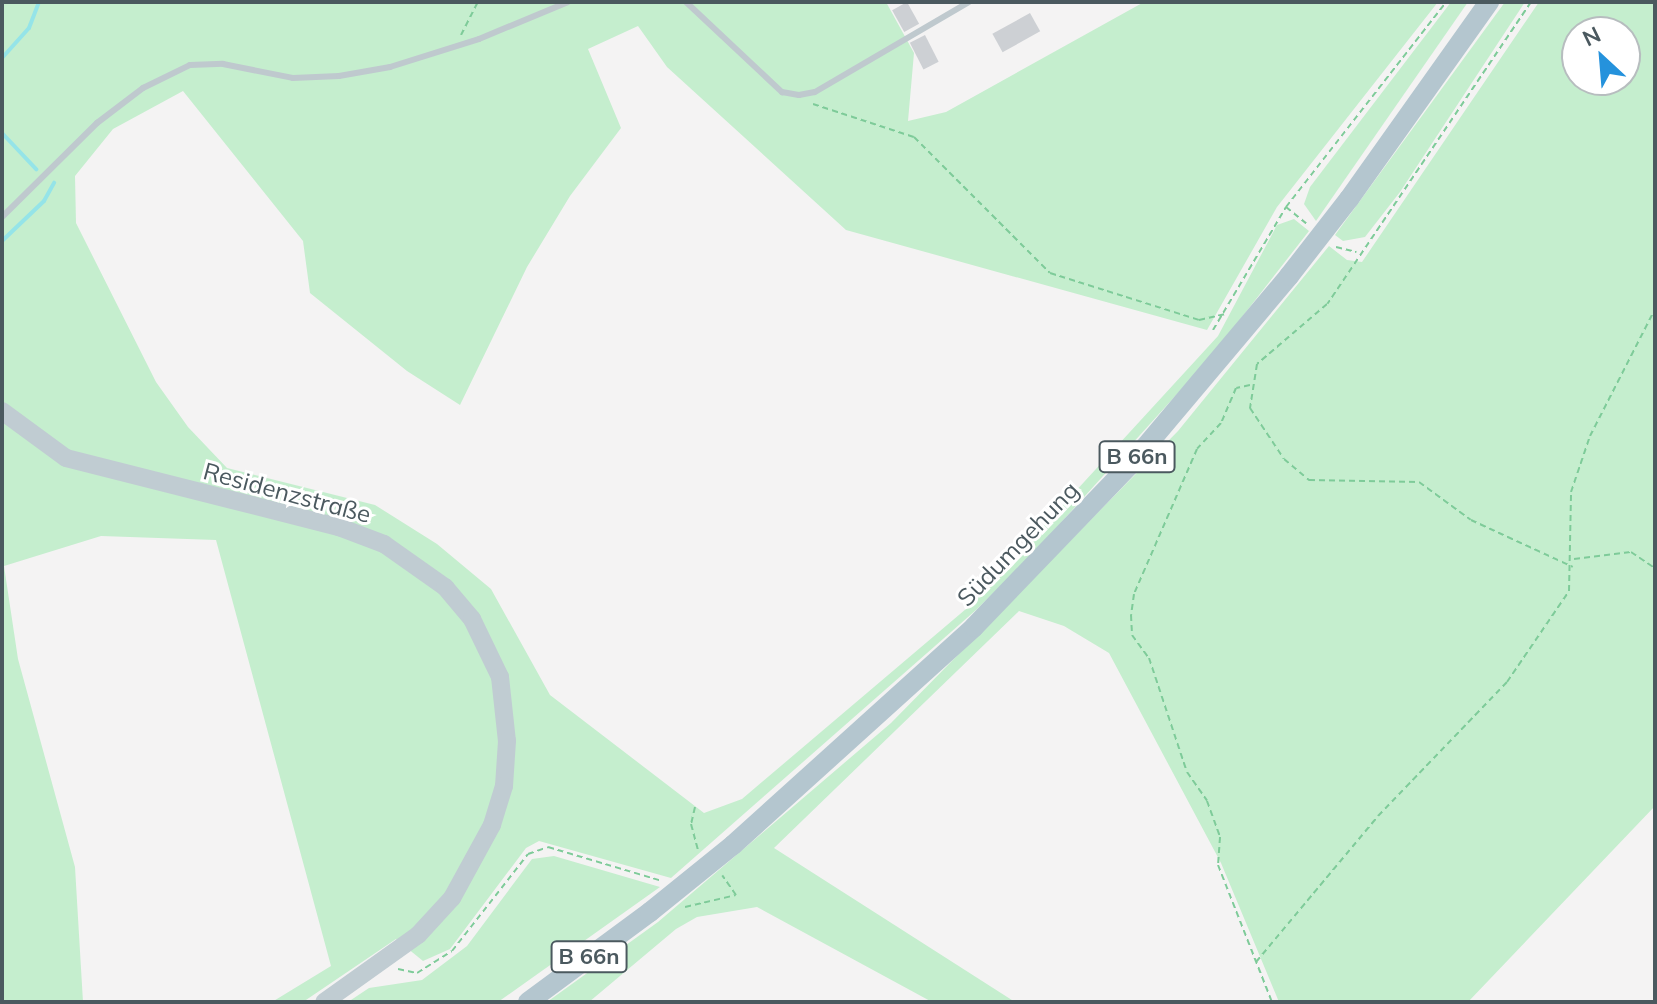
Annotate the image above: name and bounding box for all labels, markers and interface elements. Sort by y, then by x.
north arrow [1561,16,1641,96]
text: N [1578,20,1605,52]
road number: B 66n [1097,439,1177,475]
street label: Residenzstraße [200,457,374,529]
street label: Südumgehung [951,476,1085,612]
road number: B 66n [549,939,629,975]

